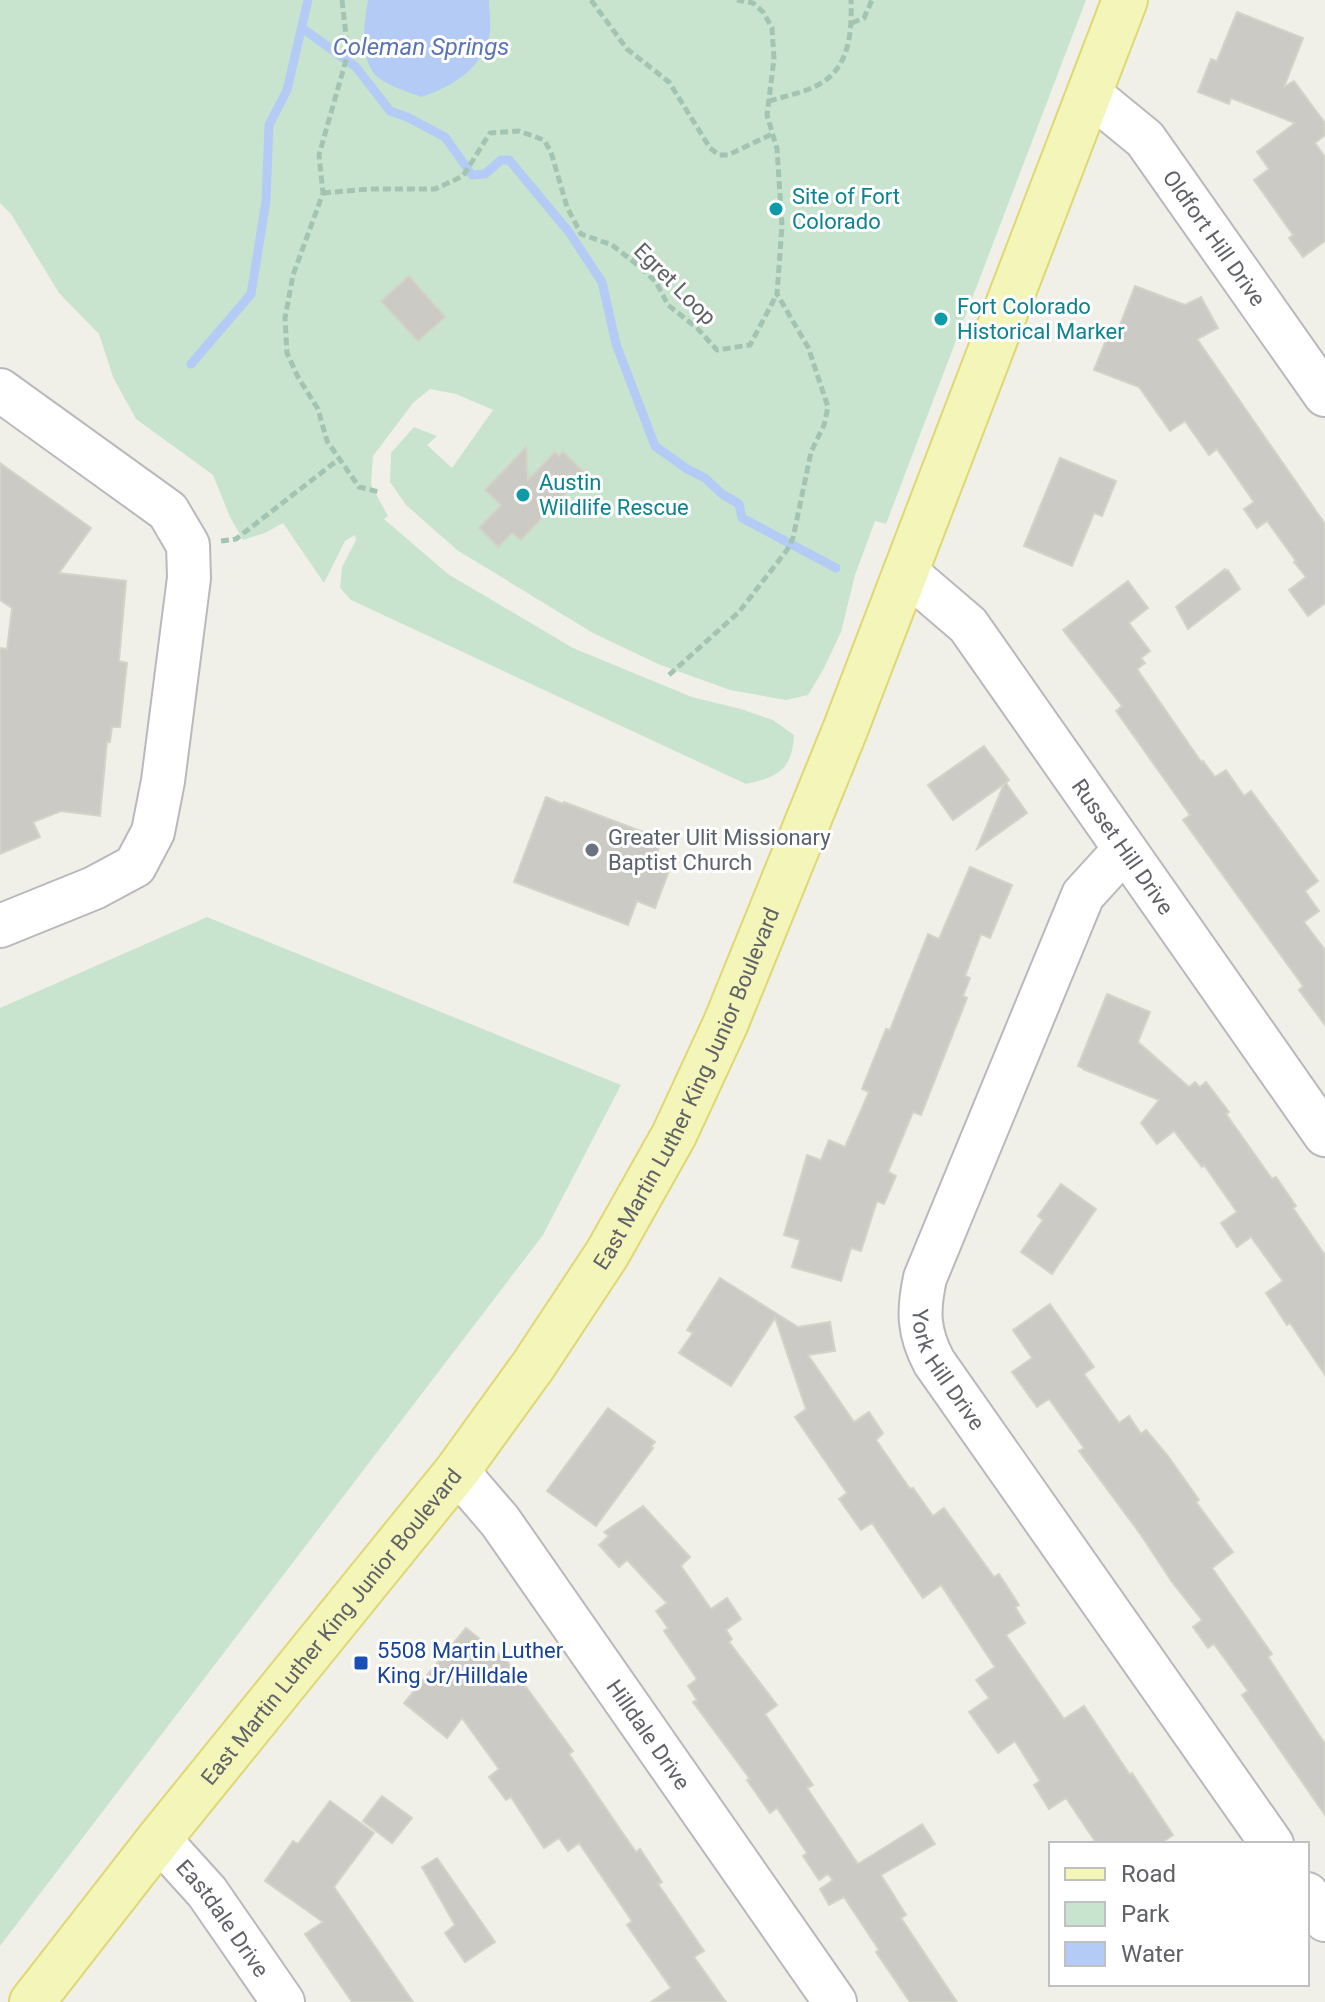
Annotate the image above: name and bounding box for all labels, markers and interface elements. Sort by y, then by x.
water label: Coleman Springs [333,33,509,61]
street label: Oldfort Hill Drive [1158,165,1271,311]
place label: Site of Fort Colorado [792,184,900,234]
marker: Site of Fort Colorado [767,200,785,218]
street label: Egret Loop [629,238,721,330]
place label: Fort Colorado Historical Marker [957,294,1125,344]
marker: Fort Colorado Historical Marker [932,310,950,328]
place label: Austin Wildlife Rescue [539,470,689,520]
marker: Austin Wildlife Rescue [514,486,532,504]
street label: Russet Hill Drive [1067,774,1179,919]
place label: Greater Ulit Missionary Baptist Church [608,825,831,875]
marker: Greater Ulit Missionary Baptist Church [583,841,601,859]
street label: East Martin Luther King Junior Boulevard [588,904,784,1274]
street label: York Hill Drive [908,1308,990,1435]
street label: East Martin Luther King Junior Boulevard [196,1464,466,1790]
place label: 5508 Martin Luther King Jr/Hilldale [377,1638,564,1688]
marker: 5508 Martin Luther King Jr/Hilldale [352,1654,370,1672]
street label: Hilldale Drive [602,1675,695,1794]
legend [1049,1842,1309,1986]
street label: Eastdale Drive [171,1855,274,1982]
text: Road [1121,1860,1176,1888]
text: Park [1121,1900,1170,1928]
text: Water [1121,1940,1184,1968]

